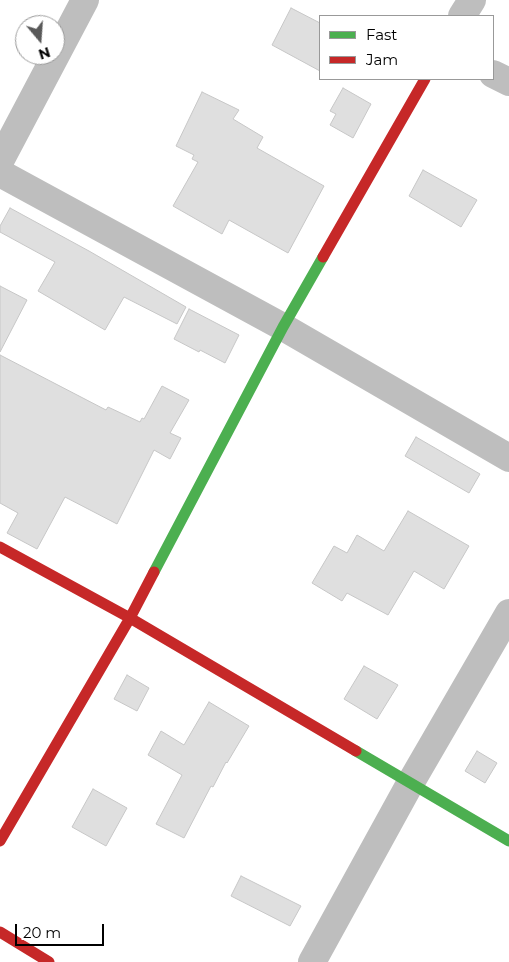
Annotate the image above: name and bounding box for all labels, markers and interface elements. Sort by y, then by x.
north arrow [15,15,65,65]
legend [319,15,494,80]
text: Fast [366,25,397,44]
text: N [36,43,52,64]
text: Jam [366,50,398,69]
scale bar [18,914,106,946]
text: 20 m [23,923,61,942]

